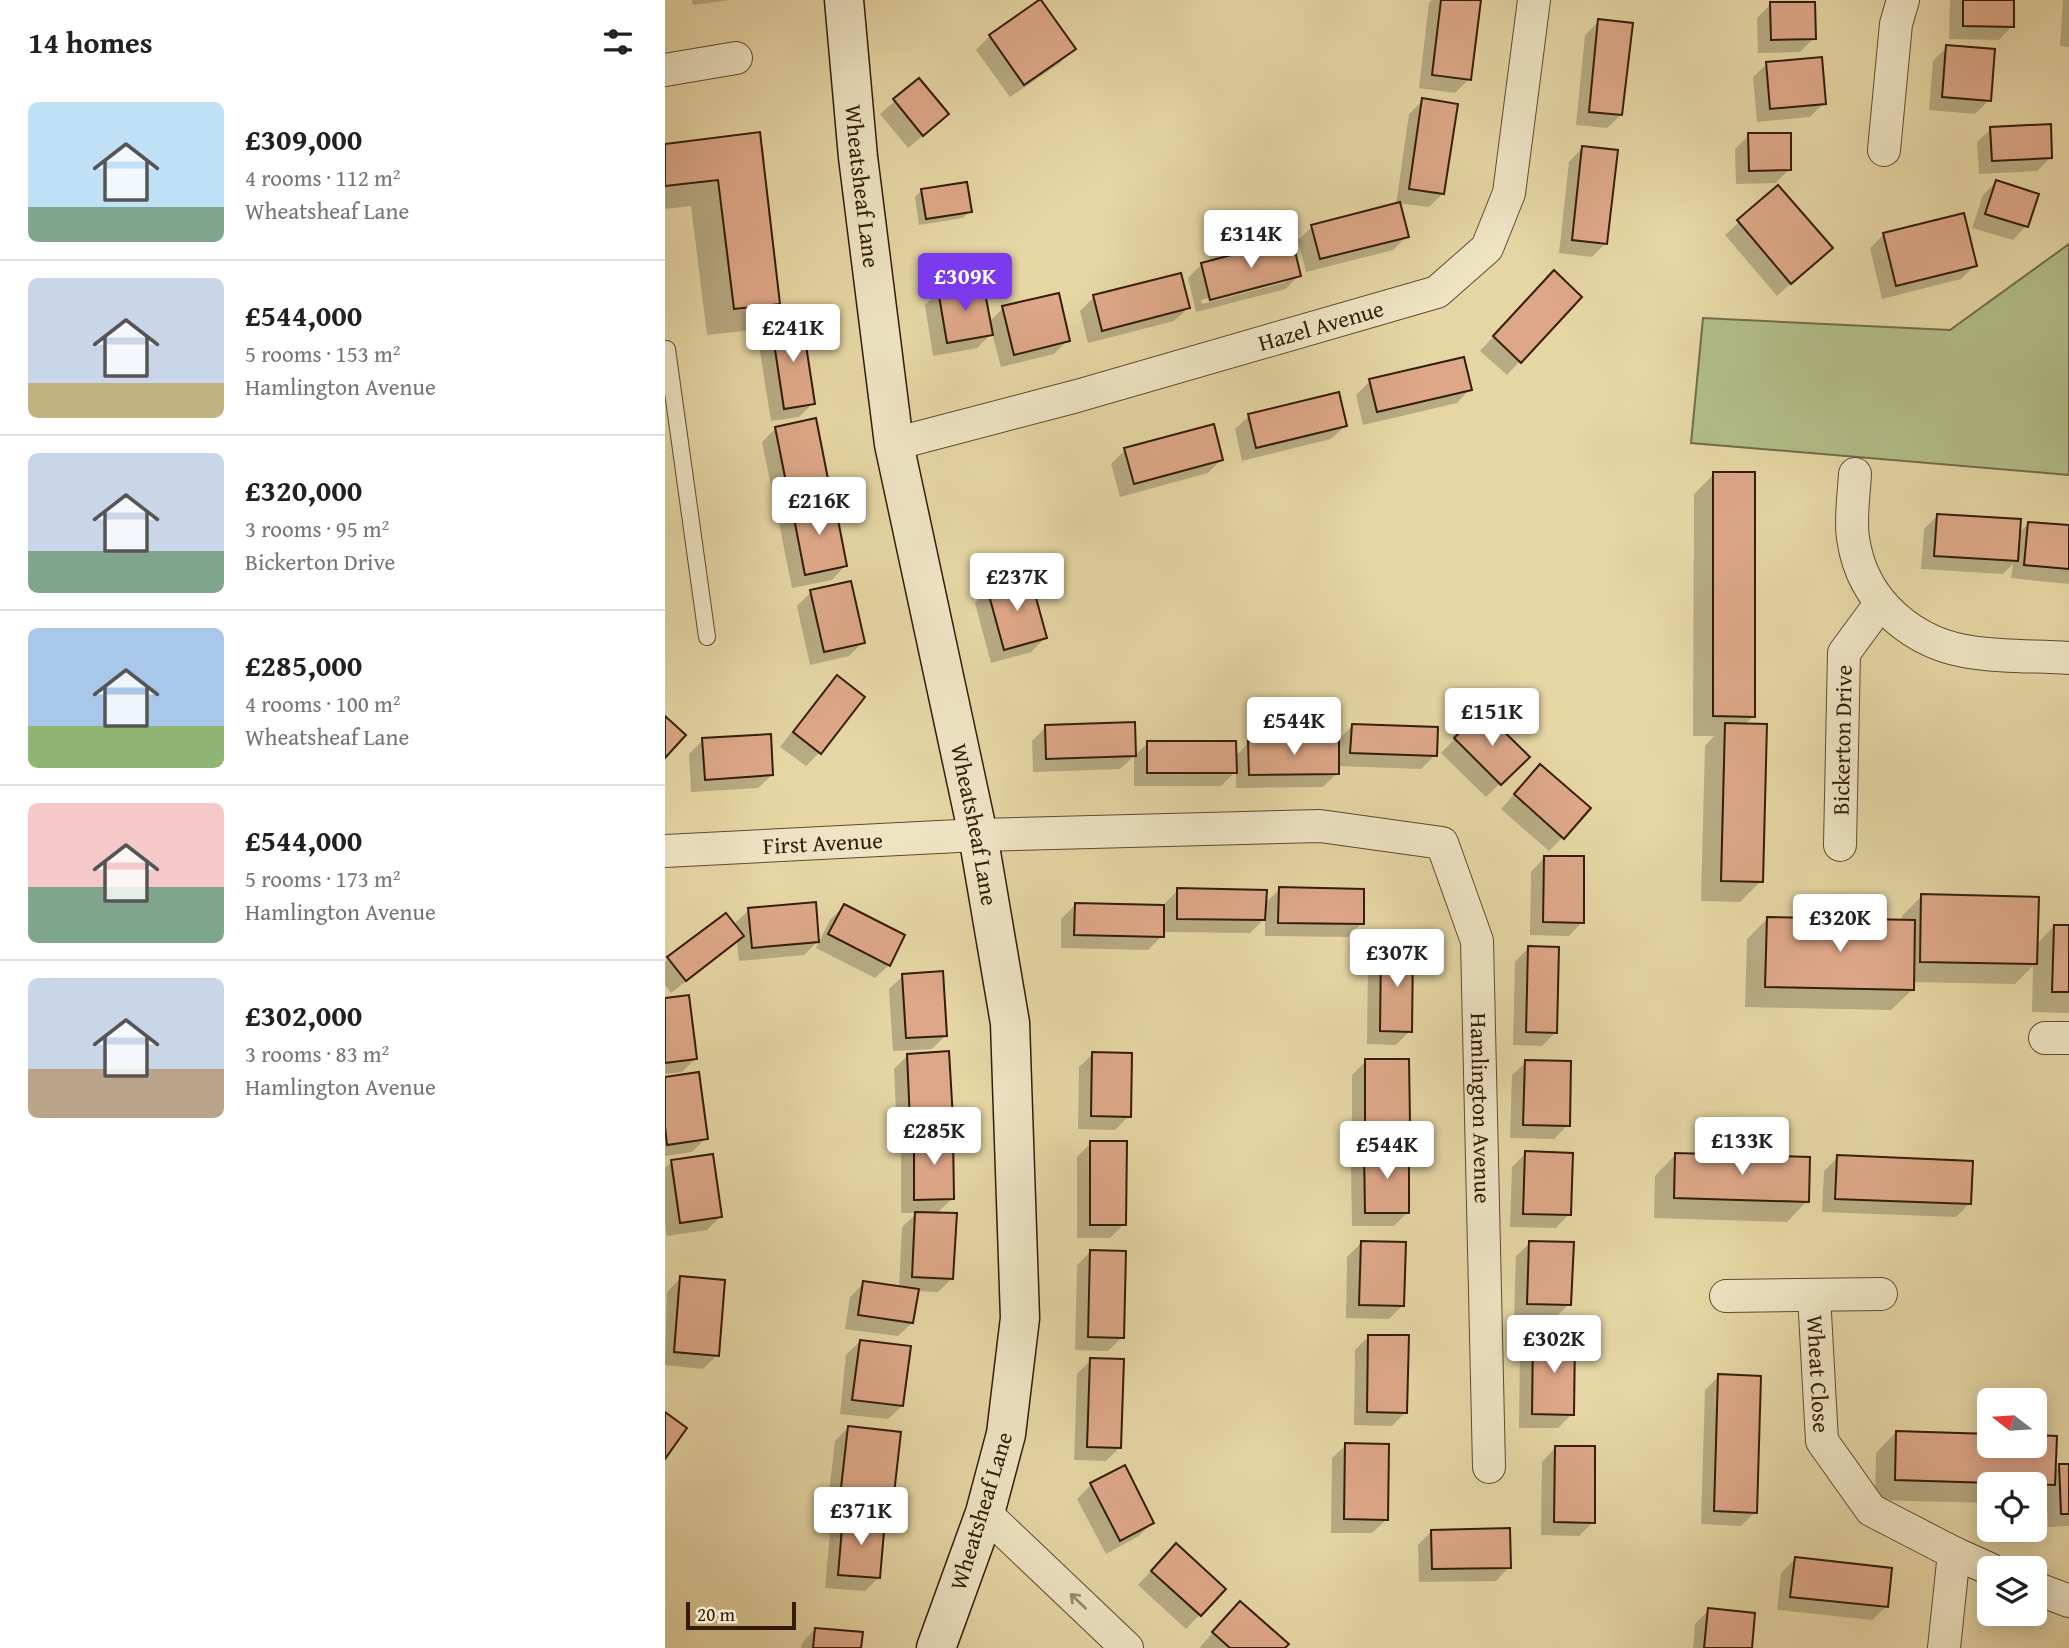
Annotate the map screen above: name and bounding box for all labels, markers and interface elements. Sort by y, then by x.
text: 14 homes [28,20,153,64]
icon: filters [599,23,637,61]
street label: Wheatsheaf Lane [837,103,889,270]
text: £309,000 [245,117,362,161]
icon: home [84,130,168,214]
text: 4 rooms · 112 m² [245,161,400,194]
text: Wheatsheaf Lane [245,194,409,227]
pin: £314K [1202,210,1300,270]
text: £314K [1220,216,1282,249]
pin: £309K [916,254,1014,313]
text: £309K [934,259,996,292]
street label: Hazel Avenue [1254,291,1387,359]
text: £544,000 [245,293,362,337]
pin: £241K [744,304,842,364]
icon: home [84,306,168,390]
text: £241K [762,310,824,343]
text: 5 rooms · 153 m² [245,337,400,370]
text: Hamlington Avenue [245,370,436,403]
text: £320,000 [245,468,362,512]
pin: £216K [770,477,868,537]
icon: home [84,481,168,565]
text: £216K [788,483,850,516]
text: 3 rooms · 95 m² [245,512,389,545]
text: Bickerton Drive [245,545,395,578]
pin: £237K [968,554,1066,613]
text: £237K [986,559,1048,592]
text: £285,000 [245,643,362,687]
icon: home [84,656,168,740]
street label: Bickerton Drive [1824,664,1860,816]
text: 4 rooms · 100 m² [245,687,400,720]
pin: £151K [1443,688,1541,748]
text: £151K [1461,694,1523,727]
pin: £544K [1245,698,1343,757]
text: £544K [1263,703,1325,736]
text: Wheatsheaf Lane [245,720,409,753]
street label: Wheatsheaf Lane [943,741,1007,908]
text: £544,000 [245,818,362,862]
street label: First Avenue [762,823,884,862]
icon: home [84,831,168,915]
text: 5 rooms · 173 m² [245,862,400,895]
pin: £320K [1791,894,1889,954]
text: Hamlington Avenue [245,895,436,928]
text: £320K [1809,900,1871,933]
pin: £307K [1348,930,1446,989]
text: £307K [1366,935,1428,968]
text: £302,000 [245,993,362,1037]
icon: home [84,1006,168,1090]
street label: Hamlington Avenue [1463,1012,1500,1204]
text: 3 rooms · 83 m² [245,1037,389,1070]
text: Hamlington Avenue [245,1070,436,1103]
pin: £285K [885,1108,983,1167]
text: £285K [903,1113,965,1146]
pin: £133K [1693,1118,1791,1177]
pin: £544K [1338,1122,1436,1181]
text: £133K [1711,1123,1773,1156]
text: £544K [1356,1127,1418,1160]
street label: Wheat Close [1799,1314,1839,1434]
pin: £302K [1505,1316,1603,1375]
text: £302K [1523,1321,1585,1354]
north arrow [1977,1388,2047,1458]
map controls [1977,1388,2047,1626]
street label: Wheatsheaf Lane [941,1428,1020,1594]
button: locate [1977,1472,2047,1542]
pin: £371K [812,1488,910,1547]
text: £371K [830,1493,892,1526]
button: layers [1977,1556,2047,1626]
one-way arrow [1070,1592,1087,1609]
scale bar [686,1599,796,1631]
text: 20 m [697,1600,735,1628]

